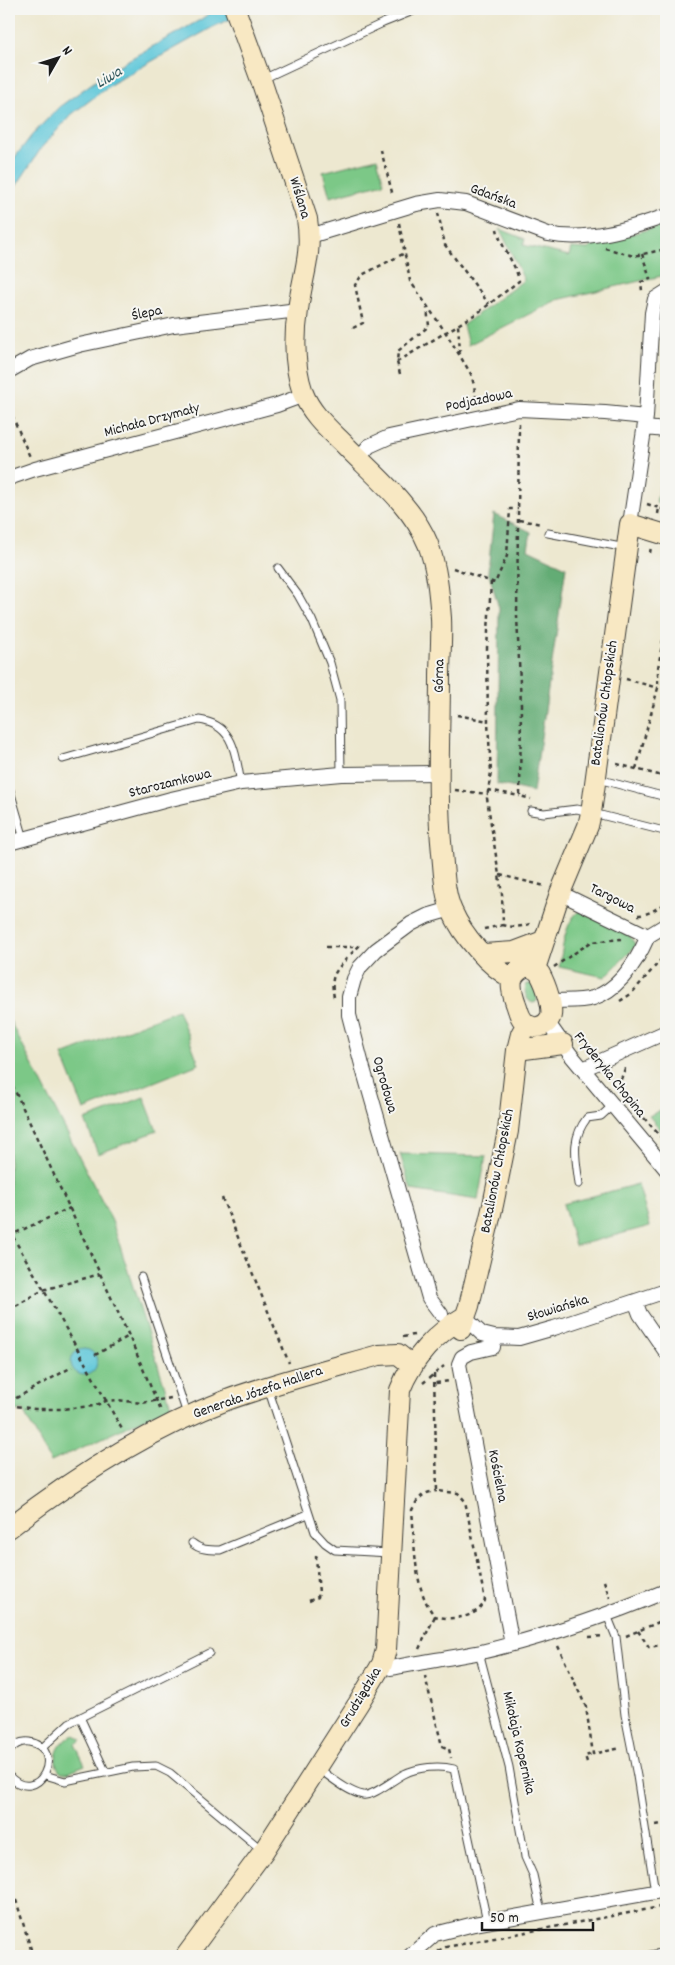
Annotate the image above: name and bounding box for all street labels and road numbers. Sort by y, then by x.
street label: Wiślana [282,175,316,222]
street label: Gdańska [467,178,520,216]
street label: Ślepa [130,300,165,328]
street label: Podjazdowa [444,383,515,419]
street label: Michała Drzymały [102,397,203,444]
street label: Batalionów Chłopskich [585,639,625,767]
street label: Górna [429,658,451,693]
street label: Starozamkowa [127,763,214,805]
street label: Targowa [585,878,639,920]
street label: Fryderyka Chopina [567,1027,651,1123]
street label: Ogrodowa [365,1054,403,1117]
street label: Batalionów Chłopskich [475,1107,521,1235]
street label: Słowiańska [525,1289,592,1329]
street label: Generała Józefa Hallera [190,1360,327,1426]
street label: Kościelna [481,1448,513,1505]
street label: Grudziądzka [334,1663,388,1733]
street label: Mikołaja Kopernika [495,1689,541,1798]

